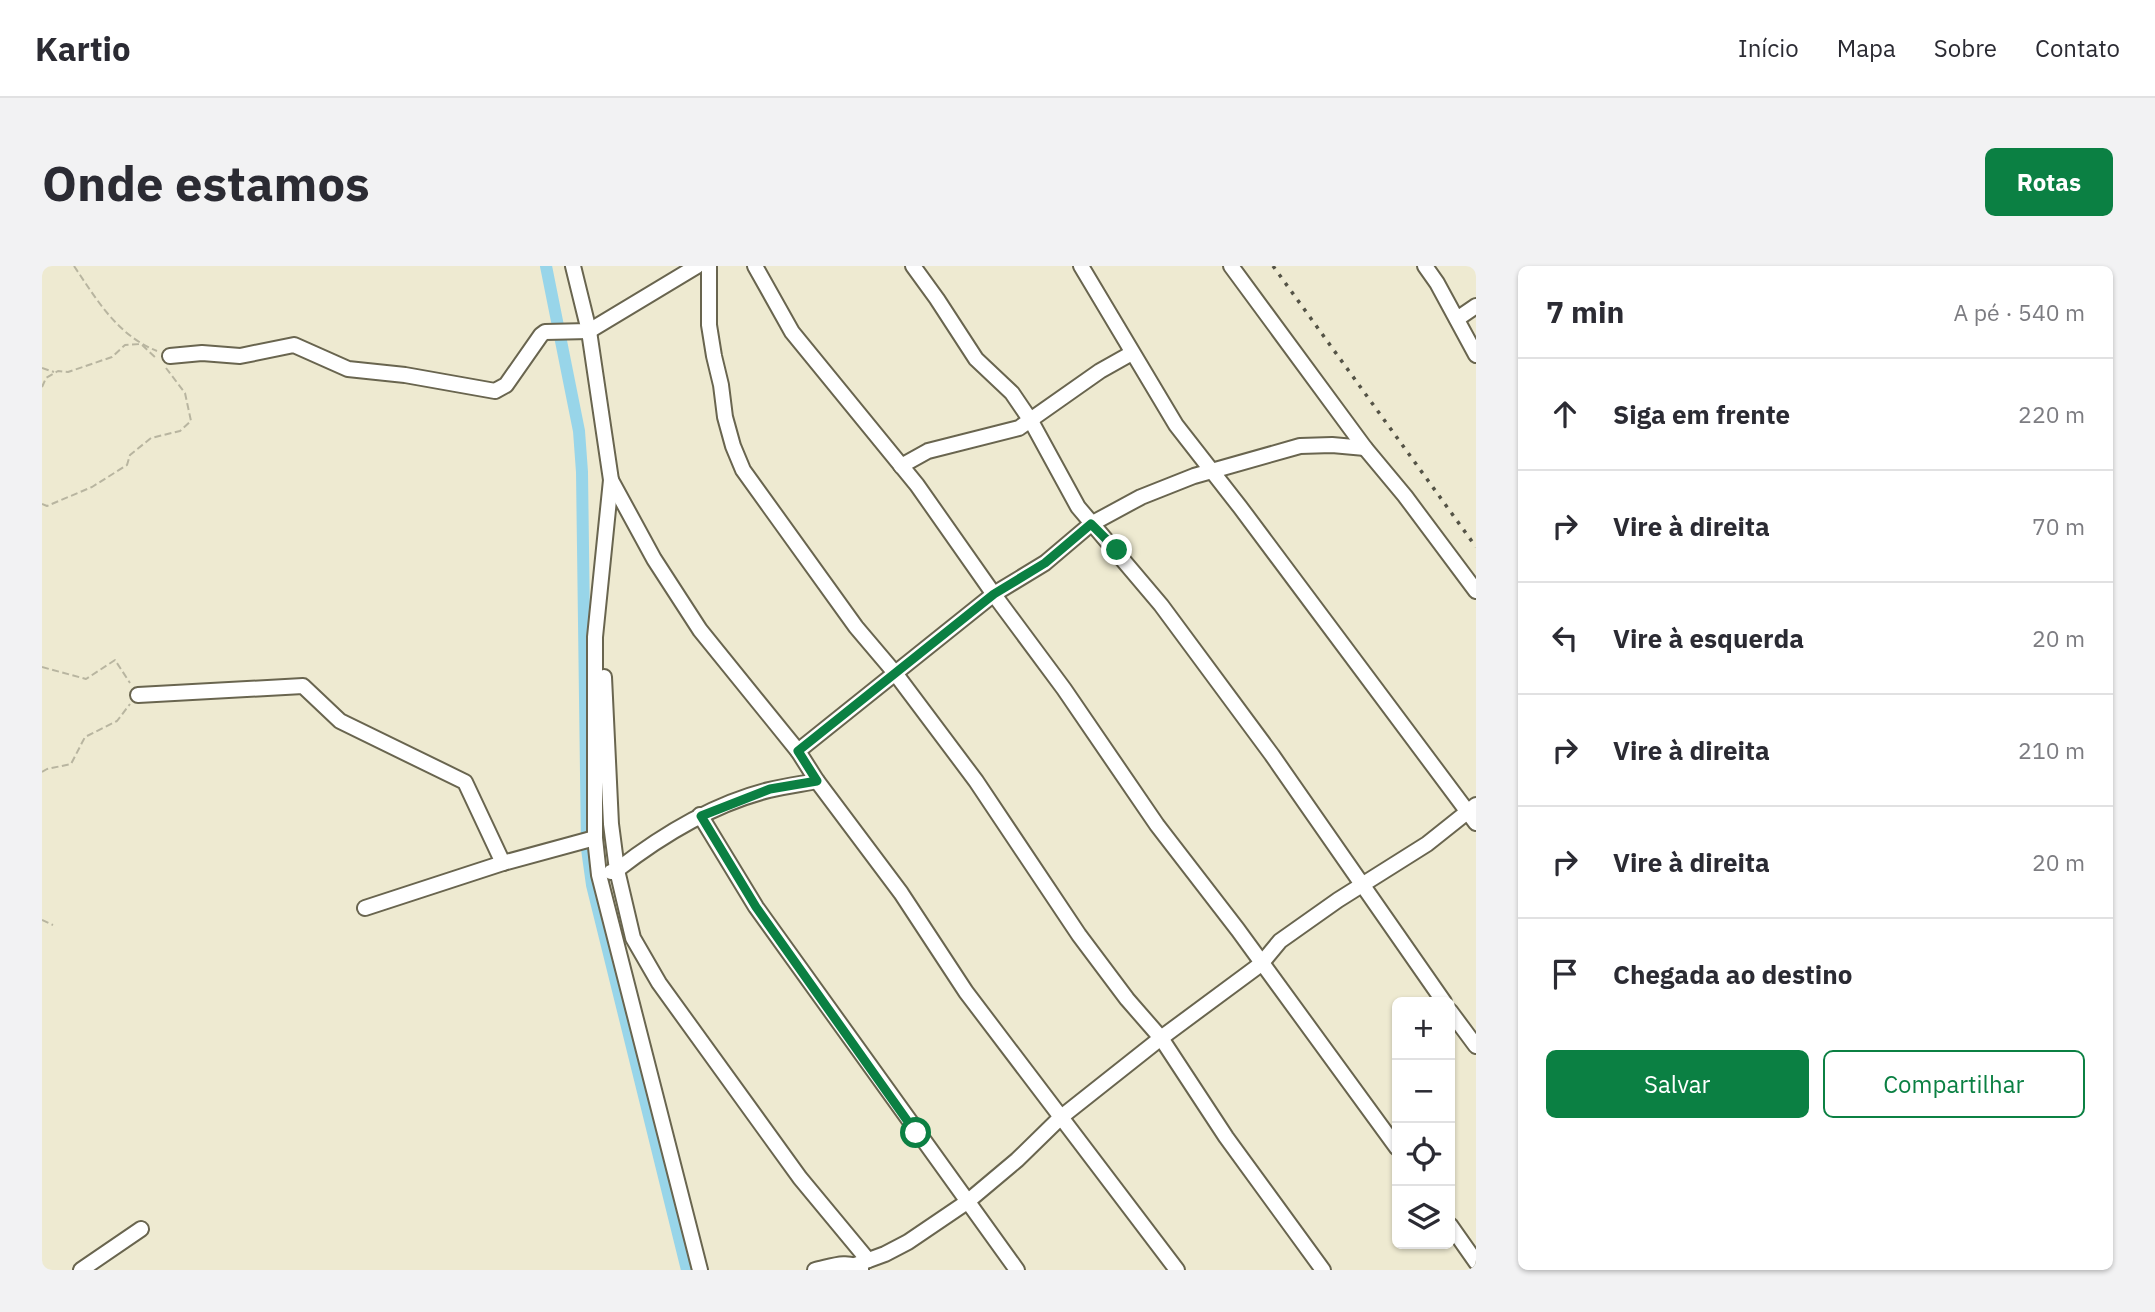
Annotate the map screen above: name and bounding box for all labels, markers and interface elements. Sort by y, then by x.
text: Kartio [35,27,131,70]
text: Início [1738,32,1799,64]
text: Mapa [1837,32,1896,64]
text: Sobre [1934,32,1997,64]
text: Contato [2035,32,2120,64]
button: Rotas [1985,148,2113,216]
text: Onde estamos [42,151,370,214]
text: 7 min [1546,292,1624,331]
text: A pé · 540 m [1954,297,2085,327]
icon: ahead [1546,395,1584,433]
text: Siga em frente [1613,397,1790,431]
text: 220 m [2018,399,2085,429]
icon: right [1546,507,1584,545]
text: Vire à direita [1613,509,1770,543]
text: 70 m [2032,511,2085,541]
route end [1101,534,1132,565]
icon: left [1546,619,1584,657]
text: Vire à esquerda [1613,621,1804,655]
text: 20 m [2032,623,2085,653]
icon: right [1546,731,1584,769]
text: Vire à direita [1613,733,1770,767]
text: 210 m [2018,735,2085,765]
icon: right [1546,843,1584,881]
text: Vire à direita [1613,845,1770,879]
text: 20 m [2032,847,2085,877]
icon: arrive [1546,955,1584,993]
text: Chegada ao destino [1613,957,1852,991]
map controls [1392,997,1455,1249]
button: + [1392,997,1455,1060]
button: Salvar [1546,1050,1809,1118]
button: Compartilhar [1823,1050,2085,1118]
button: − [1392,1060,1455,1123]
route start [900,1117,931,1148]
button: locate [1392,1123,1455,1186]
button: layers [1392,1186,1455,1249]

